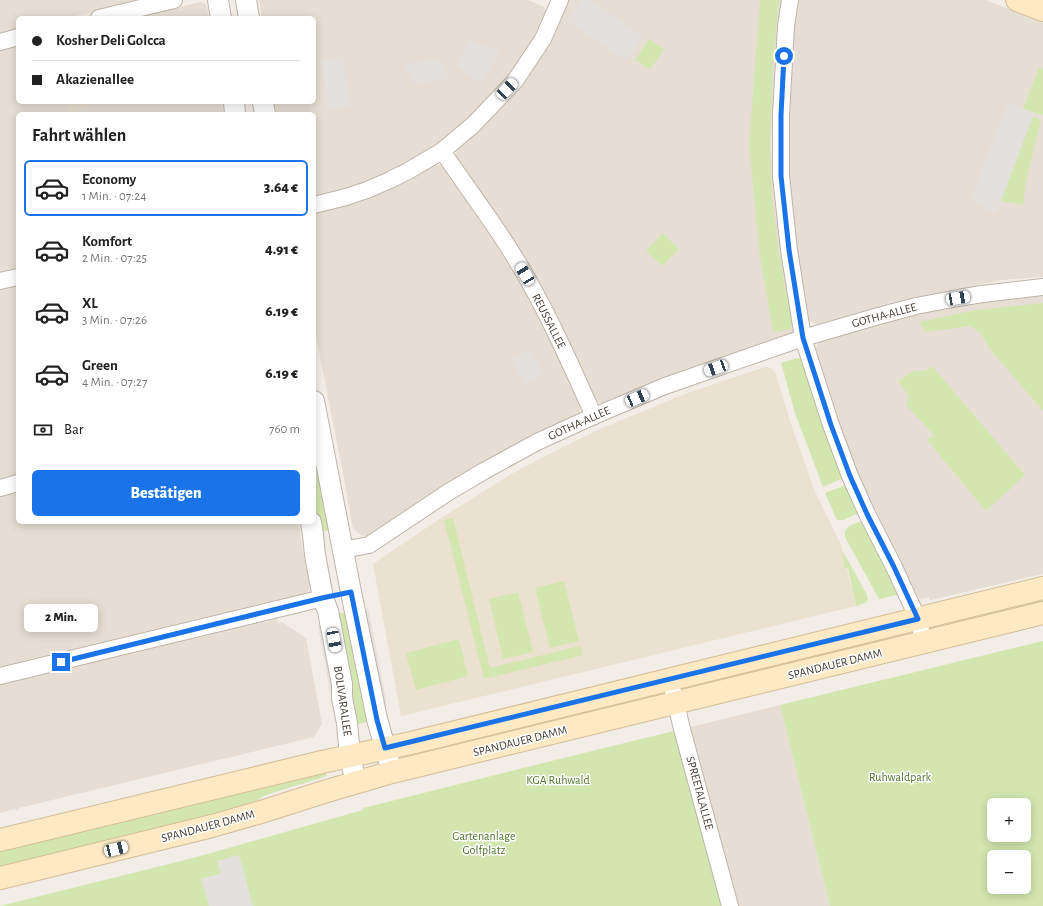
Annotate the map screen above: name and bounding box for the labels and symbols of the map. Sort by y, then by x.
route start [775,47,793,65]
car [494,76,520,102]
car [514,261,536,287]
car [945,290,971,306]
street label: REUSSALLEE [530,292,568,351]
street label: GOTHA-ALLEE [850,301,918,329]
car [703,358,729,378]
car [624,388,650,408]
street label: GOTHA-ALLEE [546,404,612,442]
callout: 2 Min. [24,604,98,632]
car [326,627,342,653]
street label: SPANDAUER DAMM [787,647,883,681]
route end [52,653,70,671]
street label: BOLIVARALLEE [332,665,354,737]
street label: SPANDAUER DAMM [472,724,568,758]
street label: SPREETALALLEE [684,755,716,831]
park label: Ruhwaldpark [869,771,932,783]
park label: KGA Ruhwald [526,774,590,786]
street label: SPANDAUER DAMM [160,808,256,844]
park label: Gartenanlage Golfplatz [452,830,516,856]
car [103,840,129,858]

